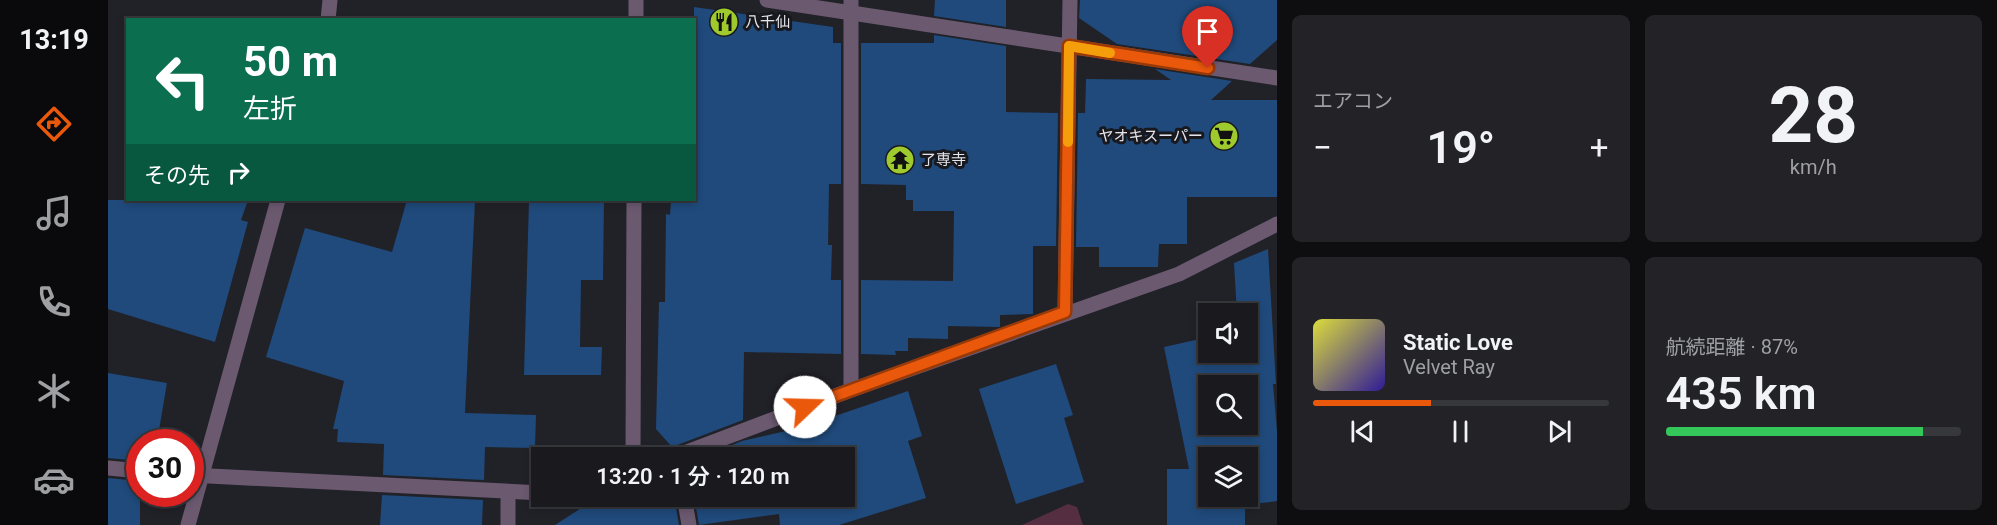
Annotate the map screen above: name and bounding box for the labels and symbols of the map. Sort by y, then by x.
restaurant icon: 八千仙 [708,6,740,38]
pin [1182,6,1233,68]
place label: 八千仙 [745,13,790,31]
supermarket icon: ヤオキスーパー [1208,120,1240,152]
place label: ヤオキスーパー [1099,127,1203,145]
temple icon: 了専寺 [884,144,916,176]
place label: 了専寺 [921,151,966,169]
position arrow [773,375,837,439]
speed limit sign: 30 [126,429,204,507]

